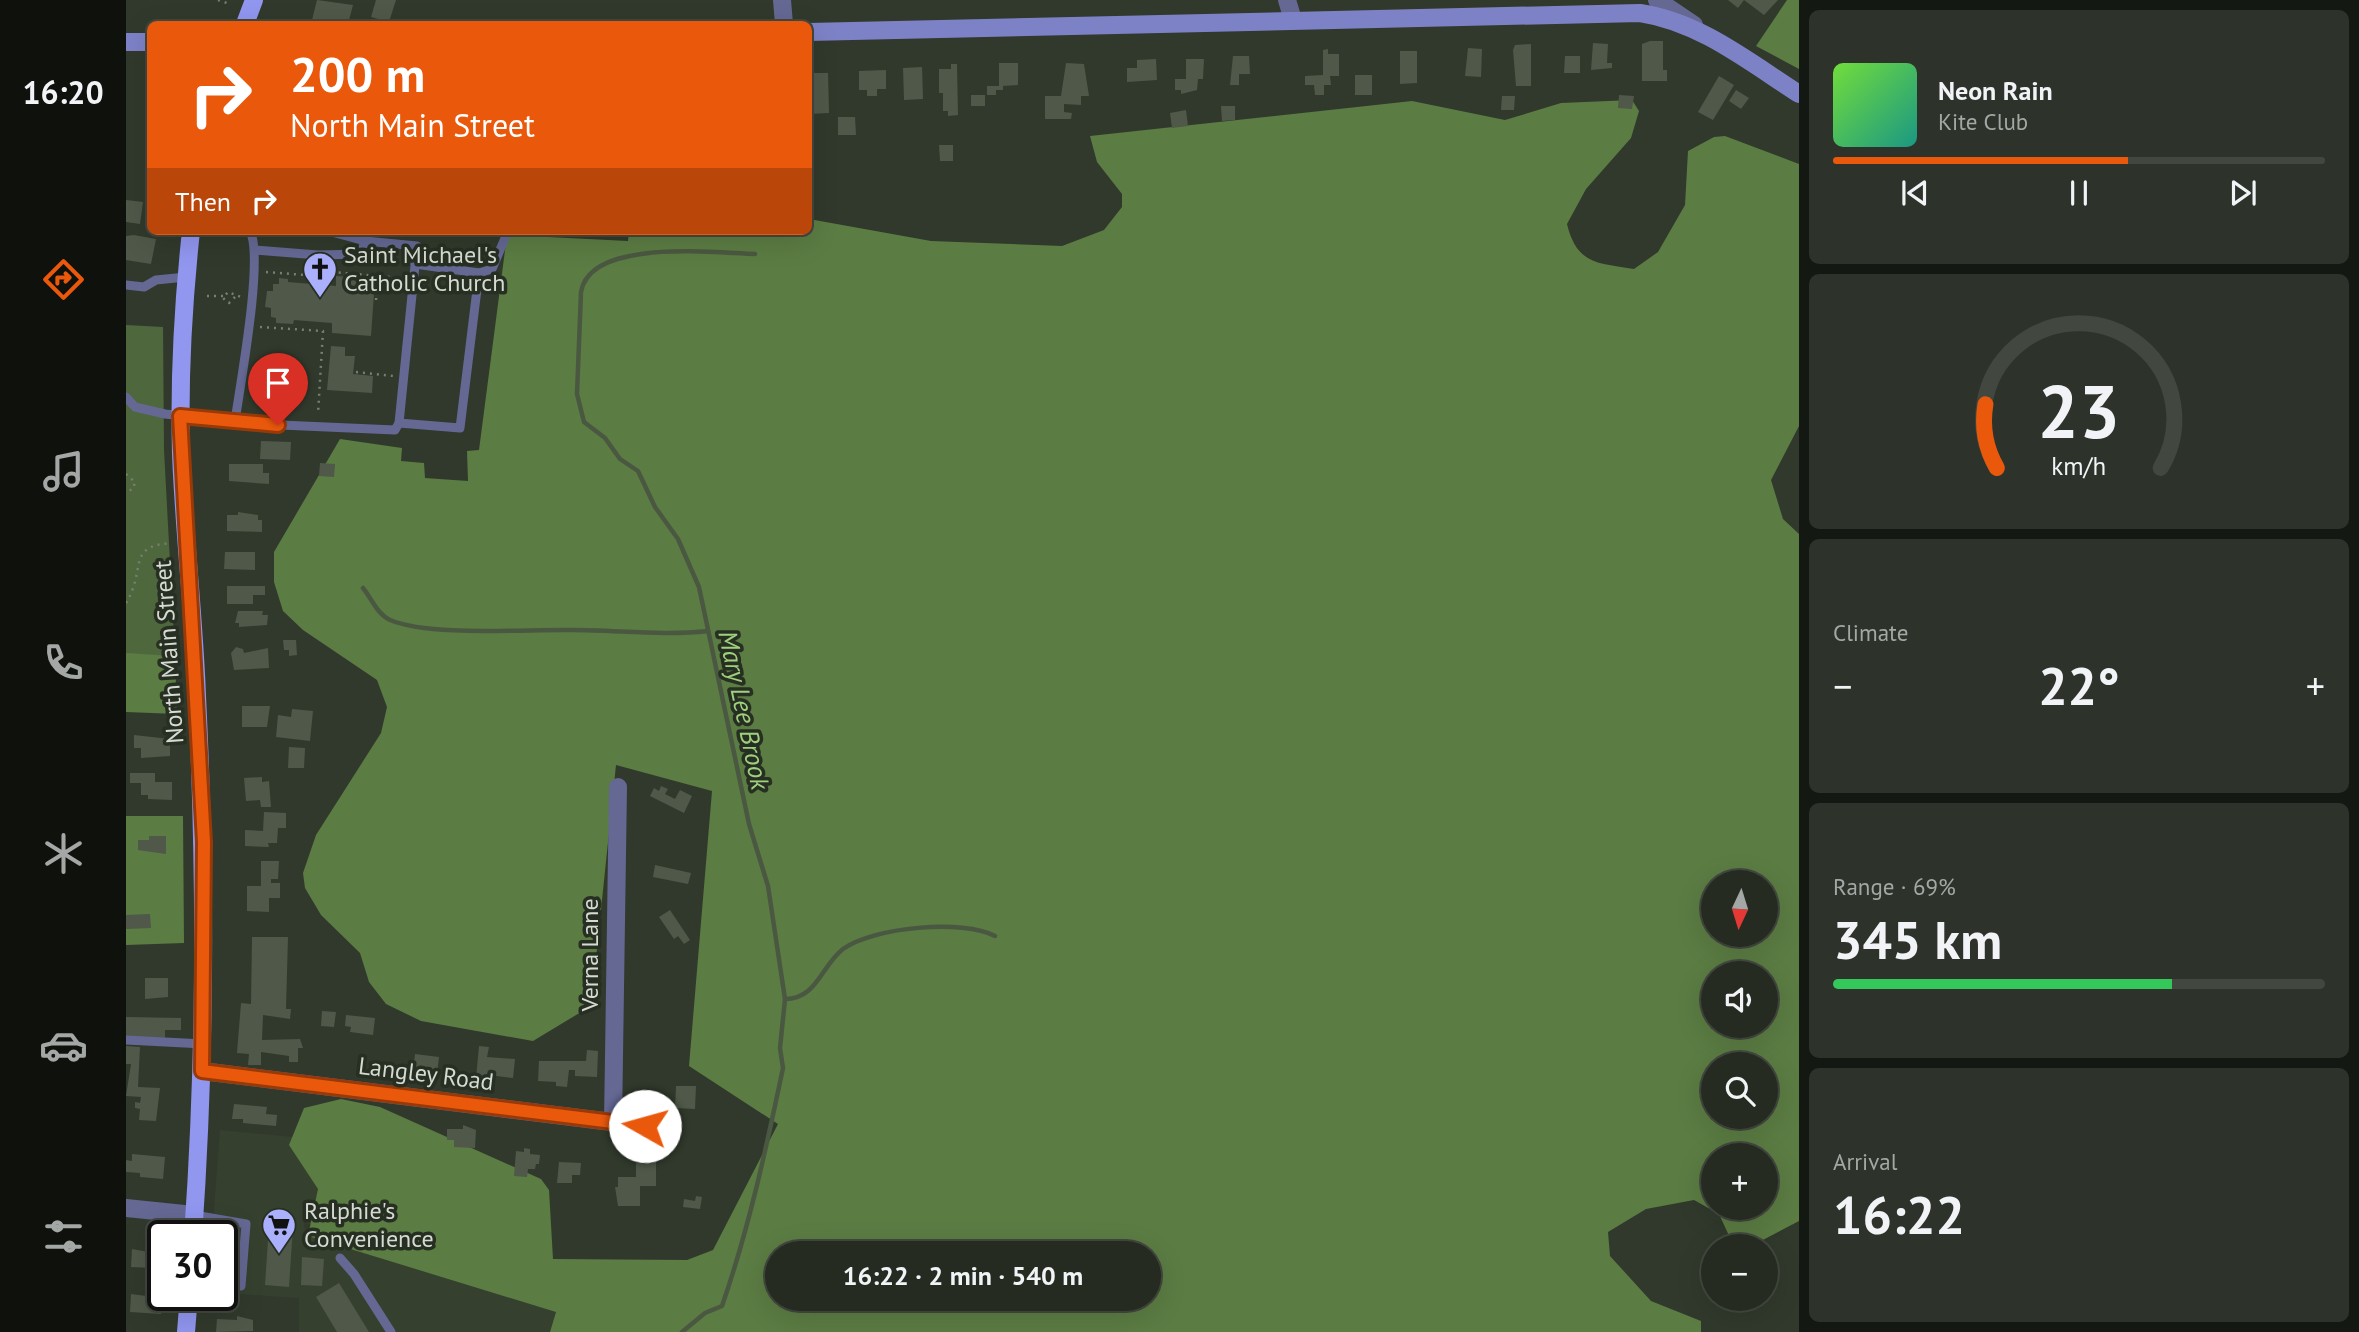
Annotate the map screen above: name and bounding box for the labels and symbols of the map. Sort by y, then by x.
place label: Saint Michael's Catholic Church [344,239,505,298]
church icon: Saint Michael's Catholic Church [301,250,339,299]
pin [248,353,308,425]
street label: North Main Street [147,559,190,745]
water label: Mary Lee Brook [712,627,778,794]
north arrow [1701,870,1778,947]
street label: Verna Lane [574,898,605,1013]
street label: Langley Road [357,1050,495,1097]
position arrow [608,1089,682,1163]
place label: Ralphie's Convenience [304,1195,434,1254]
supermarket icon: Ralphie's Convenience [260,1206,298,1255]
speed limit sign: 30 [147,1220,238,1311]

